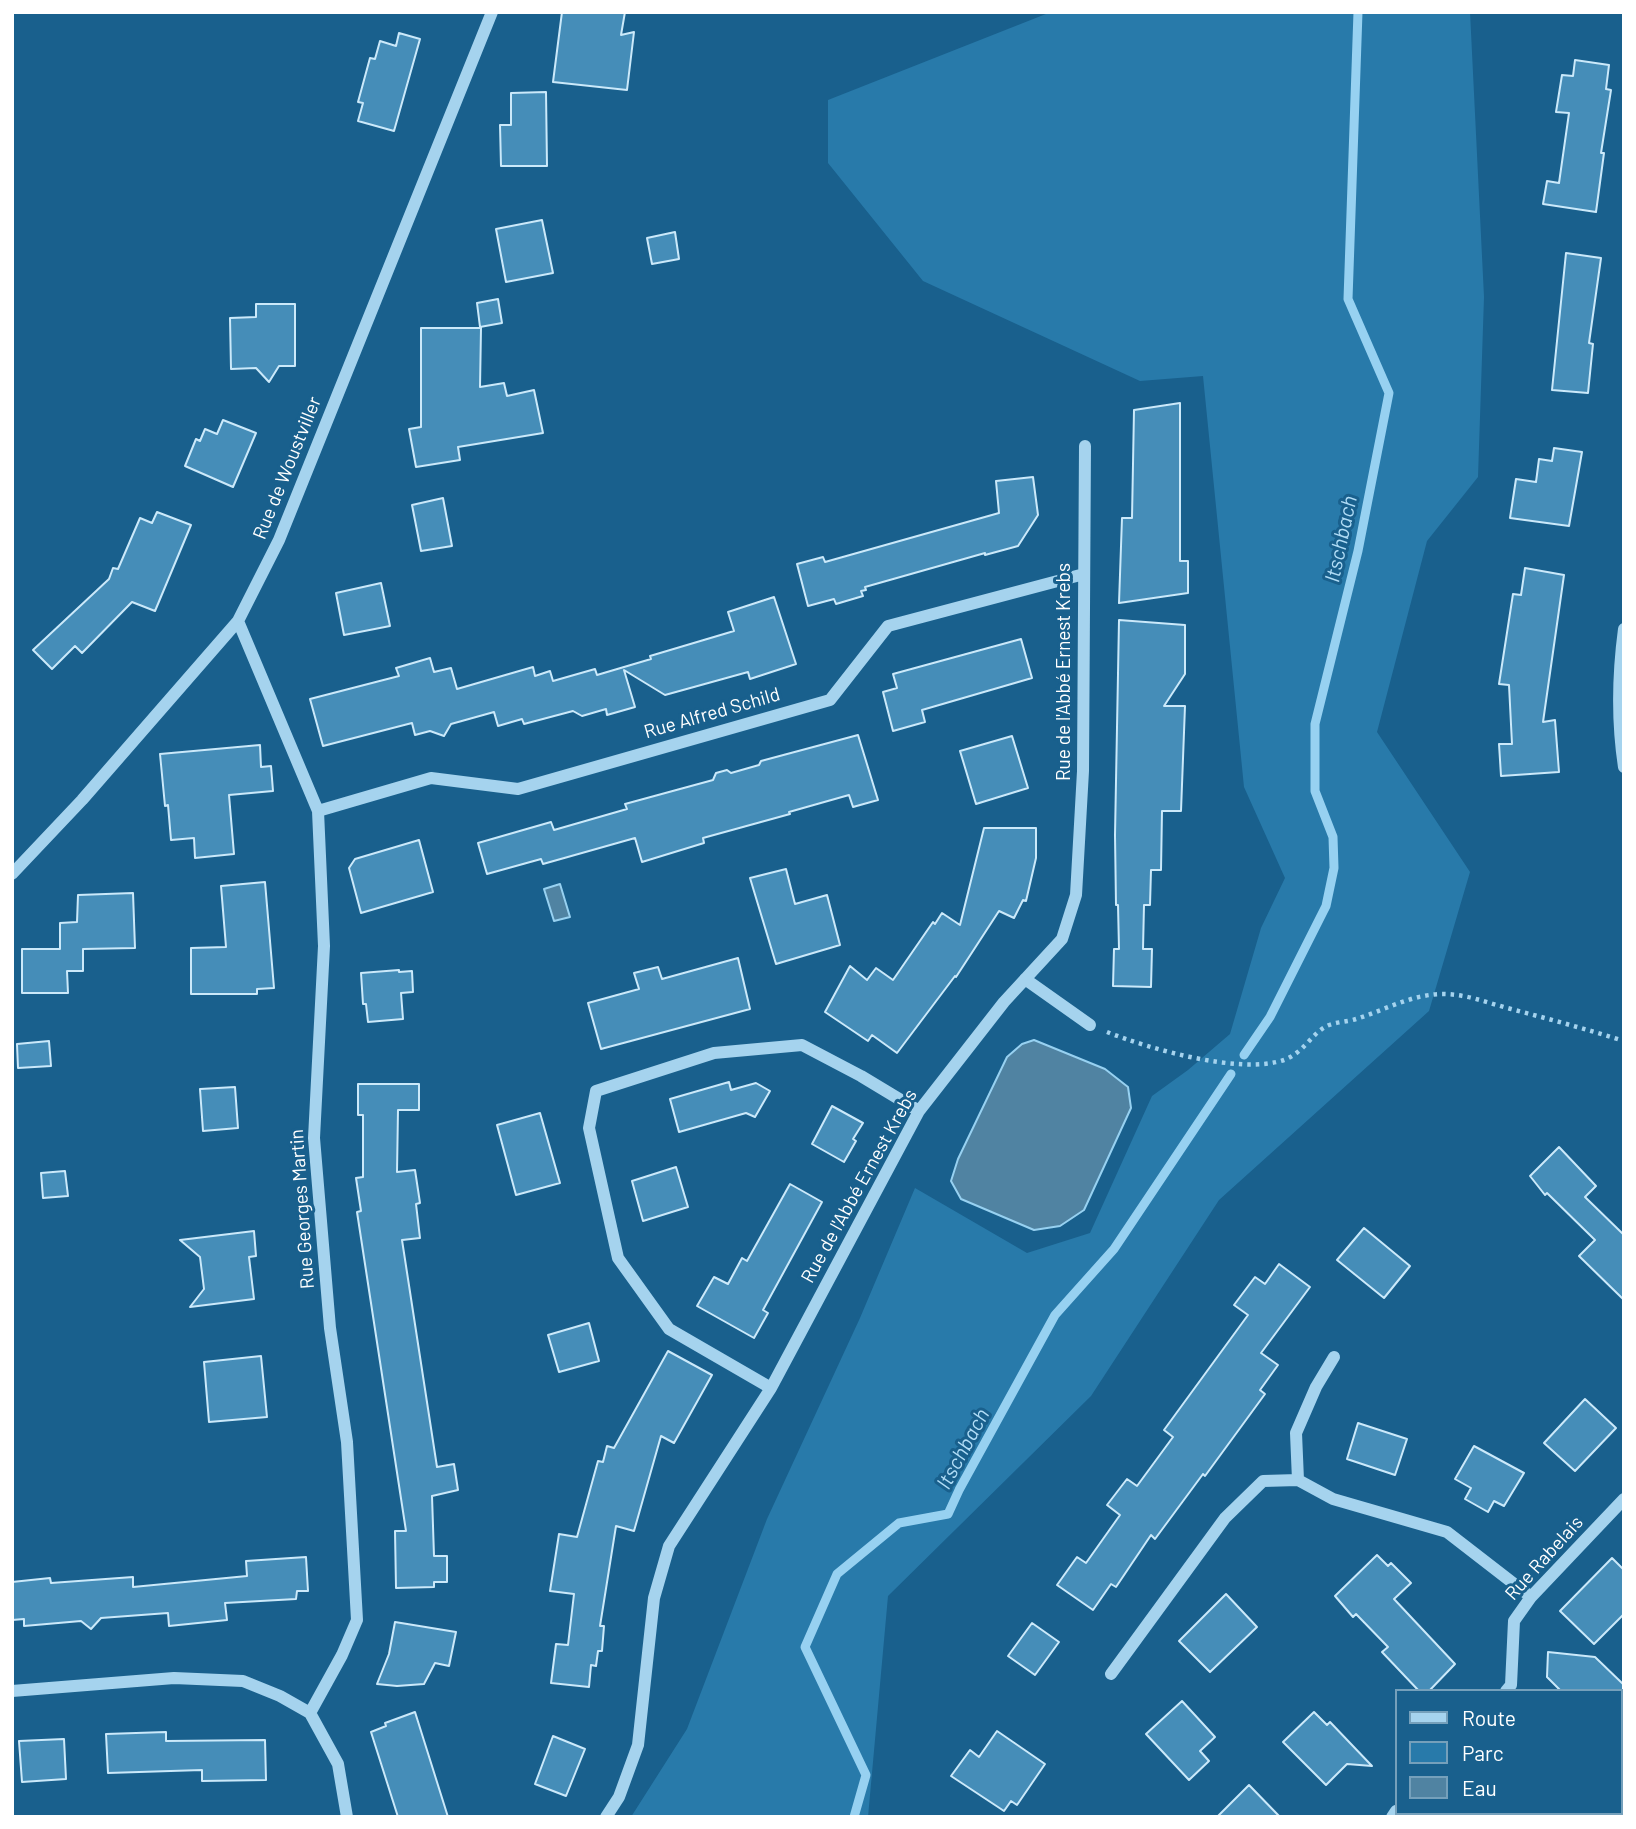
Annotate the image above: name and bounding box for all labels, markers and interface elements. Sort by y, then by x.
street label: Rue de Woustviller [248,393,326,543]
water label: Itschbach [1320,493,1362,585]
street label: Rue de l'Abbé Ernest Krebs [1053,563,1075,781]
street label: Rue Alfred Schild [641,683,783,743]
street label: Rue de l'Abbé Ernest Krebs [796,1085,922,1287]
street label: Rue Georges Martin [285,1128,319,1290]
water label: Itschbach [931,1404,995,1494]
street label: Rue Rabelais [1500,1511,1588,1605]
legend [1394,1689,1622,1815]
text: Route [1462,1705,1516,1730]
text: Parc [1462,1740,1504,1765]
text: Eau [1462,1775,1497,1800]

